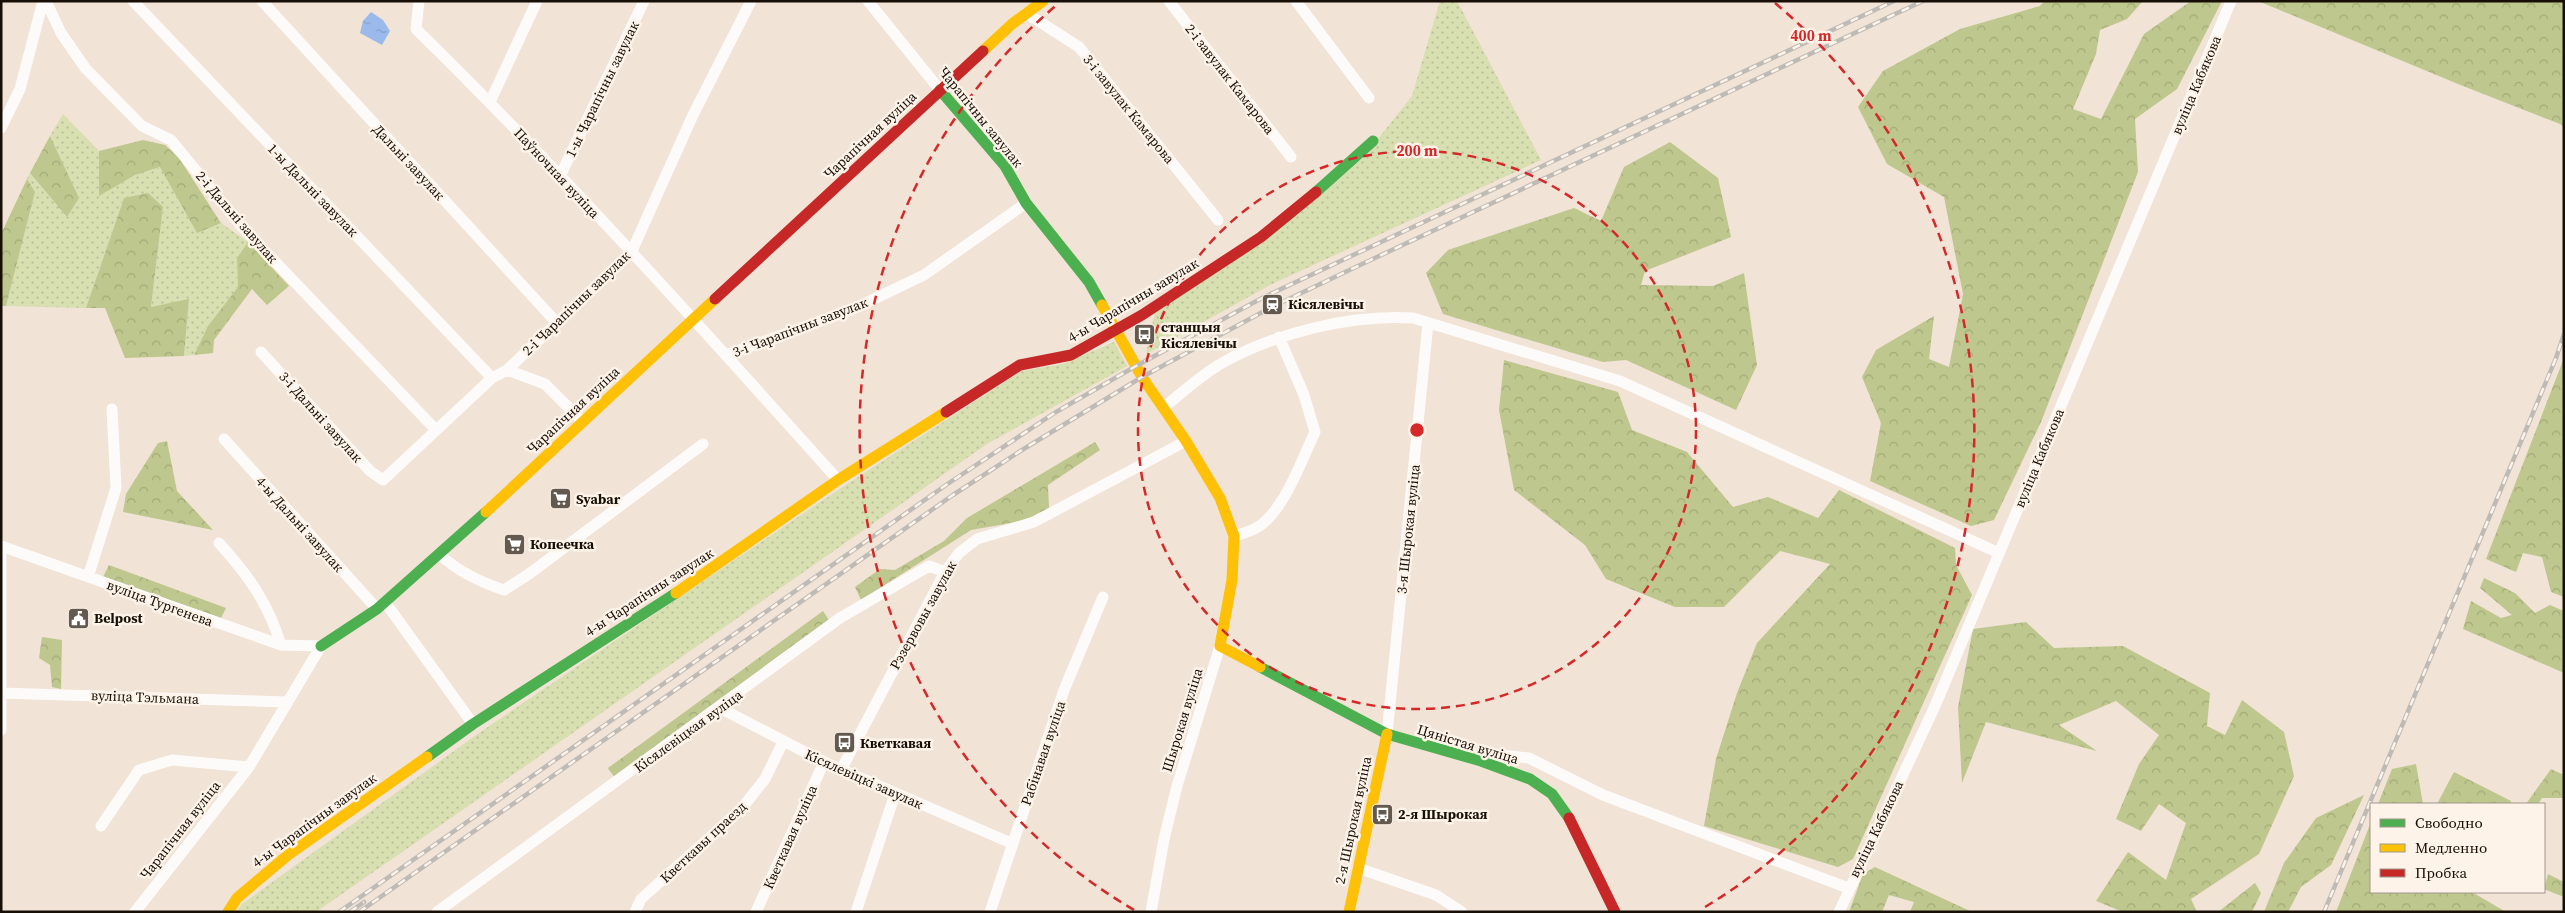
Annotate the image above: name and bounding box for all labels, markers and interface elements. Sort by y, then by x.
street label: 1-ы Чарапічны завулак [560,17,644,161]
street label: 2-і завулак Камарова [1180,20,1280,139]
text: 400 m [1790,25,1832,46]
street label: вуліца Кабякова [2166,32,2226,138]
street label: 3-і завулак Камарова [1079,50,1180,169]
street label: Чарапічны завулак [934,62,1028,172]
street label: Чарапічная вуліца [819,86,922,183]
street label: Дальні завулак [368,119,450,205]
street label: Паўночная вуліца [510,123,605,223]
street label: 1-ы Дальні завулак [263,139,363,241]
text: 200 m [1396,140,1438,161]
street label: 2-і Дальні завулак [191,167,283,268]
street label: 2-і Чарапічны завулак [518,246,635,360]
street label: 4-ы Чарапічны завулак [1064,253,1202,347]
street label: 3-і Чарапічны завулак [730,292,871,362]
station icon: Кісялевічы [1260,292,1284,316]
place label: Кісялевічы [1288,294,1364,314]
place label: станцыя Кісялевічы [1161,317,1237,353]
bus stop icon: станцыя Кісялевічы [1133,323,1157,347]
street label: Чарапічная вуліца [522,361,625,458]
street label: 3-і Дальні завулак [275,367,368,467]
street label: вуліца Кабякова [2009,405,2069,511]
centre of rings [1408,421,1426,439]
street label: 3-я Шырокая вуліца [1391,462,1425,595]
street label: 4-ы Дальні завулак [252,472,349,576]
supermarket icon: Syabar [548,487,572,511]
place label: Syabar [576,489,621,509]
supermarket icon: Копеечка [502,532,526,556]
place label: Копеечка [530,534,595,554]
street label: 4-ы Чарапічны завулак [581,543,717,641]
street label: Рэзервовы завулак [885,557,961,673]
street label: вуліца Тургенева [104,575,217,632]
public building icon: Belpost [66,606,90,630]
place label: Belpost [94,608,144,628]
street label: Шырокая вуліца [1157,665,1208,775]
street label: Кісялевіцкая вуліца [630,684,747,777]
street label: вуліца Тэльмана [91,685,200,709]
street label: Рабінавая вуліца [1016,697,1071,808]
street label: Цяністая вуліца [1415,719,1522,769]
bus stop icon: Кветкавая [832,731,856,755]
place label: Кветкавая [860,733,931,753]
street label: Кісялевіцкі завулак [802,744,927,814]
street label: 2-я Шырокая вуліца [1330,753,1376,886]
street label: 4-ы Чарапічны завулак [248,768,381,872]
street label: Чарапічная вуліца [135,776,226,884]
street label: вуліца Кабякова [1844,776,1909,881]
street label: Кветкавая вуліца [758,781,822,892]
street label: Кветкавы праезд [655,797,751,887]
bus stop icon: 2-я Шырокая [1370,802,1394,826]
legend [2370,803,2545,893]
place label: 2-я Шырокая [1398,804,1488,824]
text: Свободно [2415,812,2483,833]
text: Медленно [2415,837,2487,858]
text: Пробка [2415,862,2467,883]

